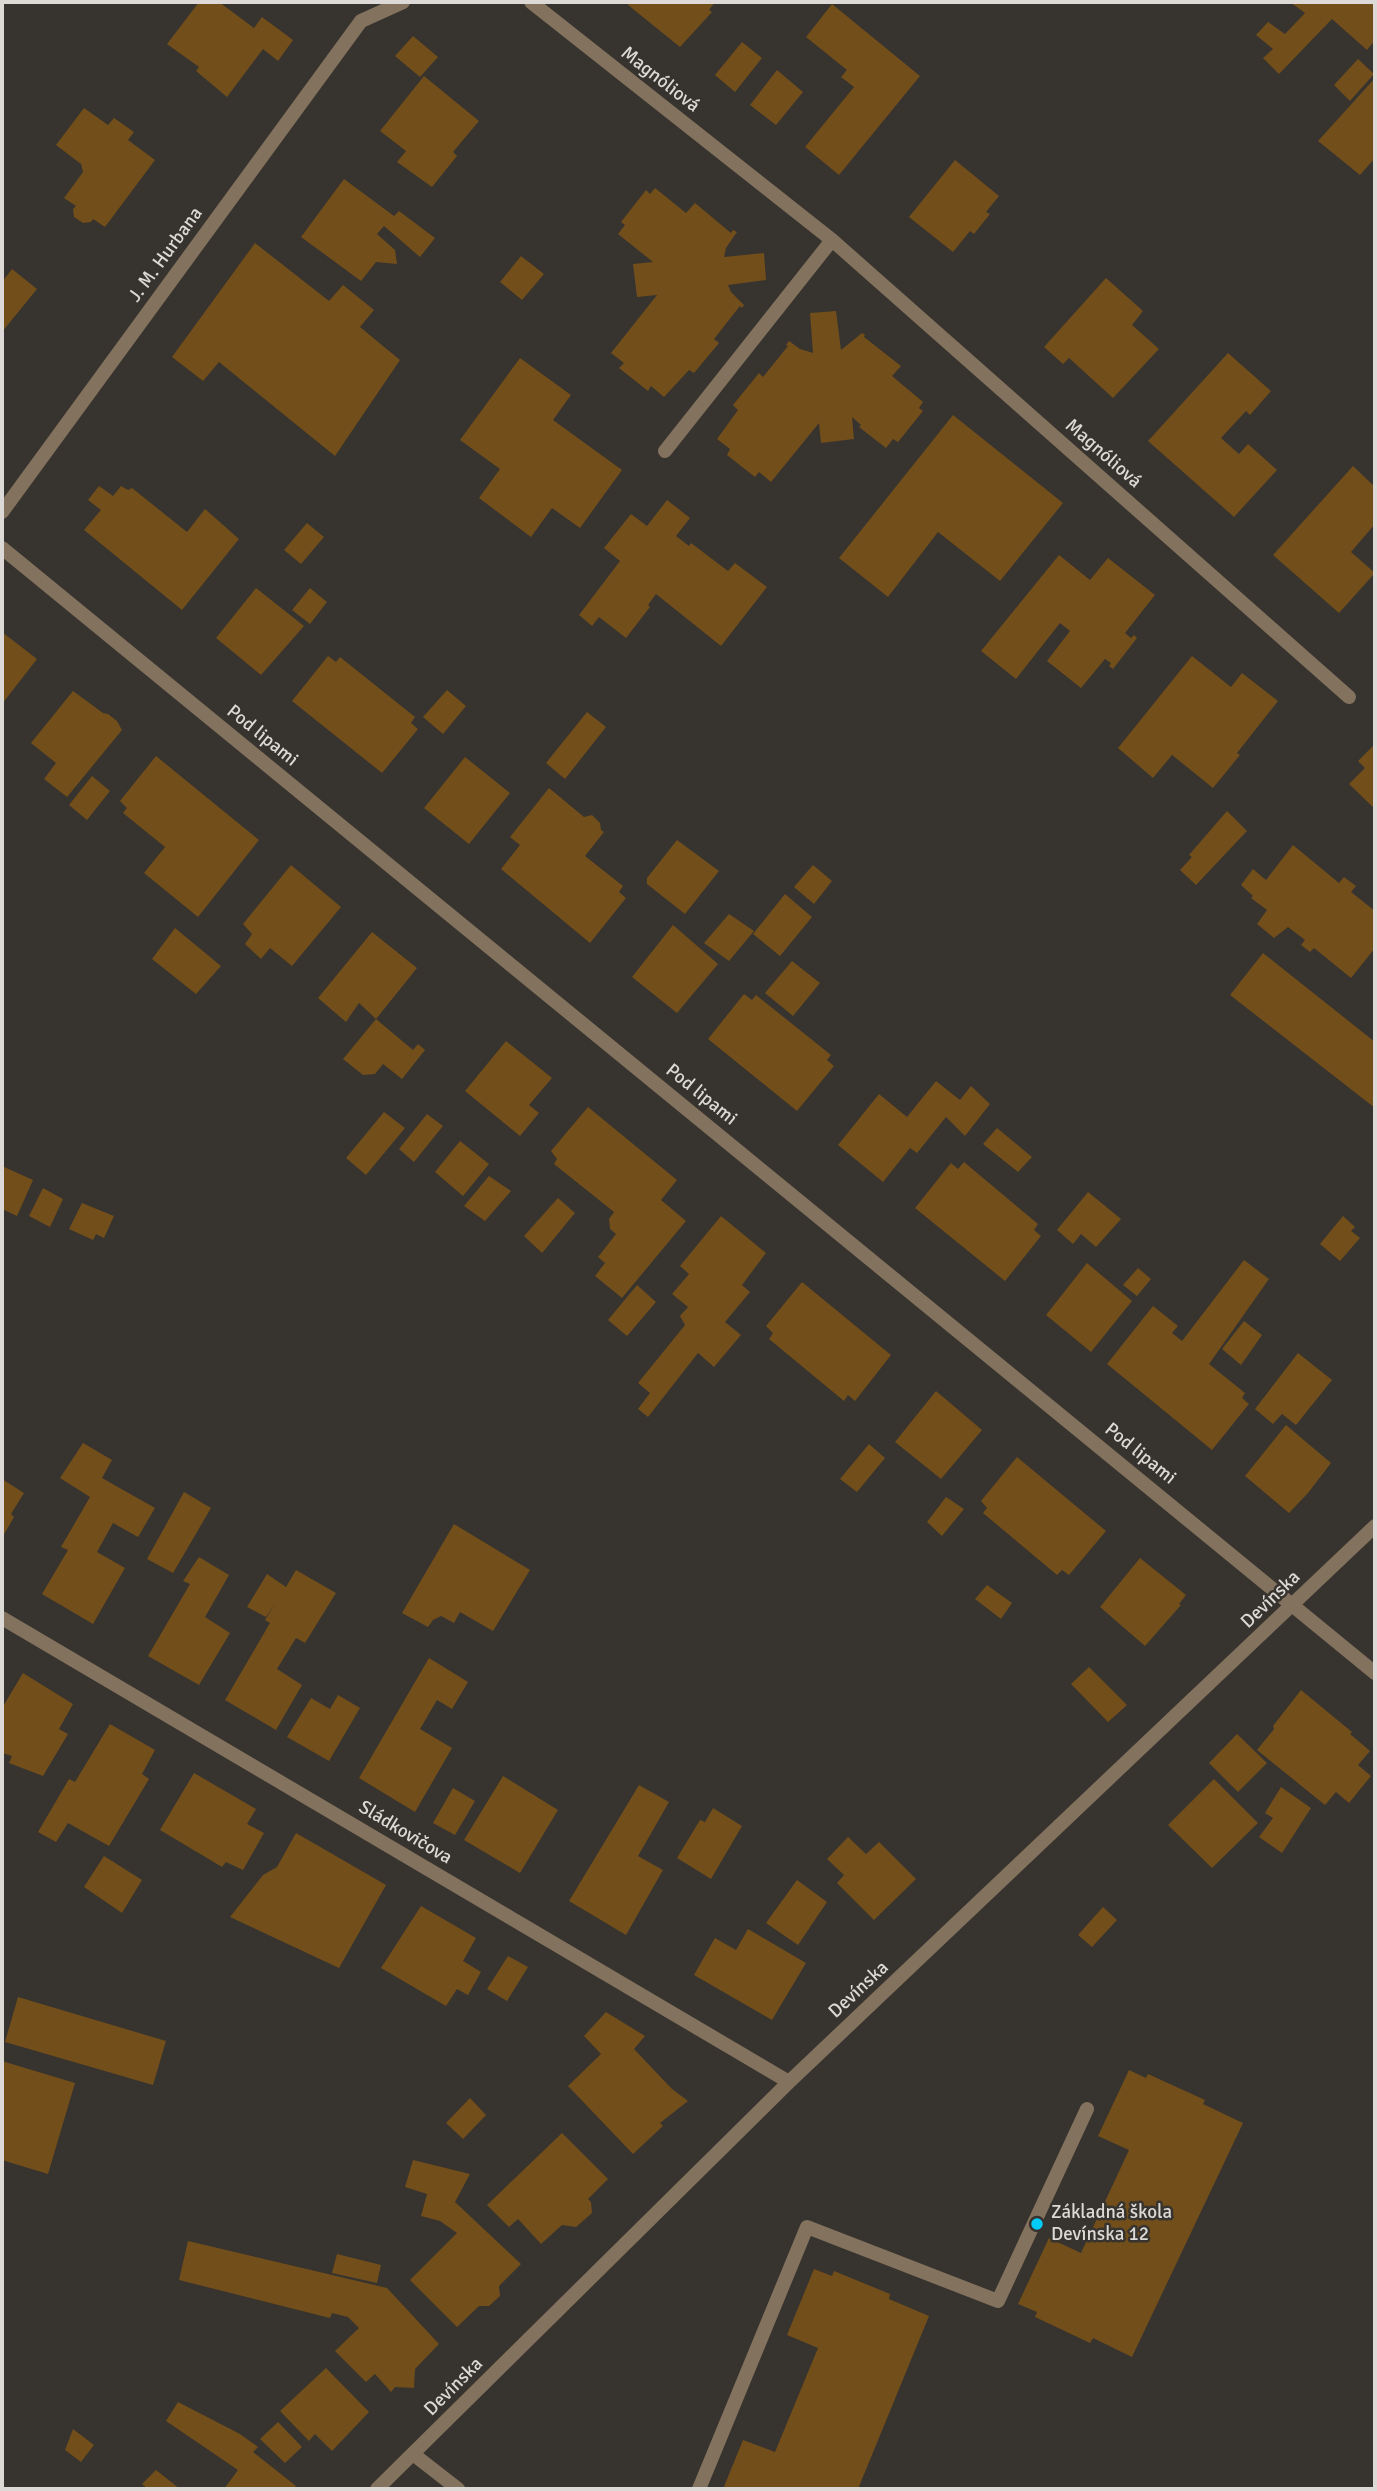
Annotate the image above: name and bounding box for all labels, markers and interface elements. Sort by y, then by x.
street label: Magnóliová [616,42,704,118]
street label: J. M. Hurbana [124,203,208,307]
street label: Magnóliová [1060,415,1146,493]
street label: Pod lipami [222,700,302,772]
street label: Pod lipami [661,1059,741,1131]
street label: Pod lipami [1100,1418,1180,1490]
street label: Devínska [1237,1566,1305,1634]
street label: Sládkovičova [354,1796,456,1870]
street label: Devínska [824,1957,894,2023]
place label: Základná škola Devínska 12 [1051,2202,1172,2246]
marker: Základná škola Devínska 12 [1029,2216,1045,2232]
street label: Devínska [420,2353,488,2421]

